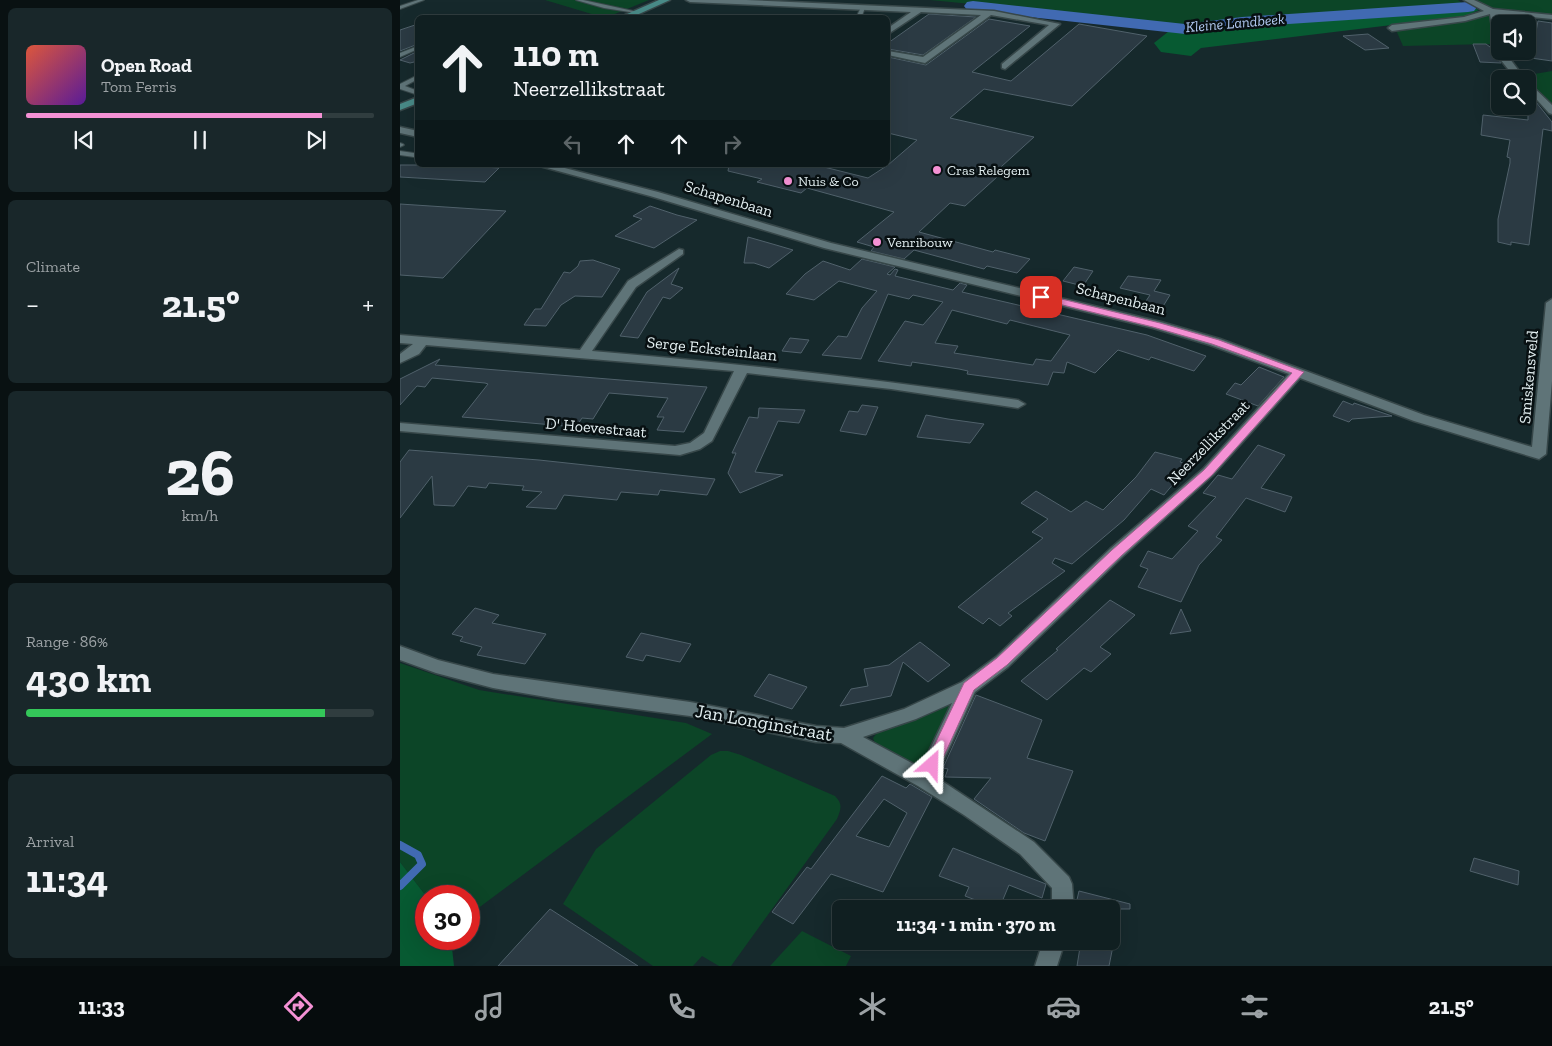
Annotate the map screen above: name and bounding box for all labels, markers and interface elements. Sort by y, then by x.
water label: Kleine Landbeek [1185,10,1286,36]
map controls [1491,15,1536,115]
button: sound [1491,15,1536,60]
text: 110 m [513,33,599,75]
icon: ahead [430,35,495,100]
text: Open Road [101,54,192,77]
button: search [1491,70,1536,115]
text: Neerzellikstraat [513,75,665,102]
text: Tom Ferris [101,77,177,96]
icon: previous [70,126,98,154]
icon: pause [186,126,214,154]
icon: next [302,126,330,154]
icon: left [559,130,587,158]
icon: ahead [612,130,640,158]
icon: ahead [665,130,693,158]
icon: right [718,130,746,158]
place label: Cras Relegem [947,162,1030,179]
marker: Cras Relegem [931,164,943,176]
place label: Nuis & Co [798,173,859,190]
marker: Nuis & Co [782,175,794,187]
street label: Schapenbaan [682,176,776,221]
place label: Venribouw [886,234,953,251]
marker: Venribouw [871,236,883,248]
text: Climate [26,257,80,276]
pin [1020,276,1062,318]
street label: Schapenbaan [1074,278,1168,319]
text: 21.5° [162,281,240,327]
icon: arrive [1027,283,1055,311]
text: − [26,288,39,321]
text: + [362,288,374,321]
street label: Smiskensveld [1515,329,1542,425]
street label: Serge Ecksteinlaan [646,332,779,365]
street label: Neerzellikstraat [1163,396,1254,489]
street label: D' Hoevestraat [545,414,647,441]
text: 26 [165,434,235,512]
text: km/h [182,506,218,525]
text: Range · 86% [26,632,108,651]
text: 430 km [26,656,151,702]
street label: Jan Longinstraat [694,699,834,746]
position arrow [905,738,957,790]
text: Arrival [26,832,74,851]
text: 11:34 [26,856,108,902]
speed limit sign: 30 [415,885,480,950]
text: 11:34 · 1 min · 370 m [896,913,1056,936]
icon: directions [281,989,316,1024]
icon: music [472,989,507,1024]
icon: phone [664,989,699,1024]
icon: climate [855,989,890,1024]
icon: car [1046,989,1081,1024]
icon: filters [1237,989,1272,1024]
text: 11:33 [78,993,125,1020]
text: 21.5° [1429,993,1474,1020]

